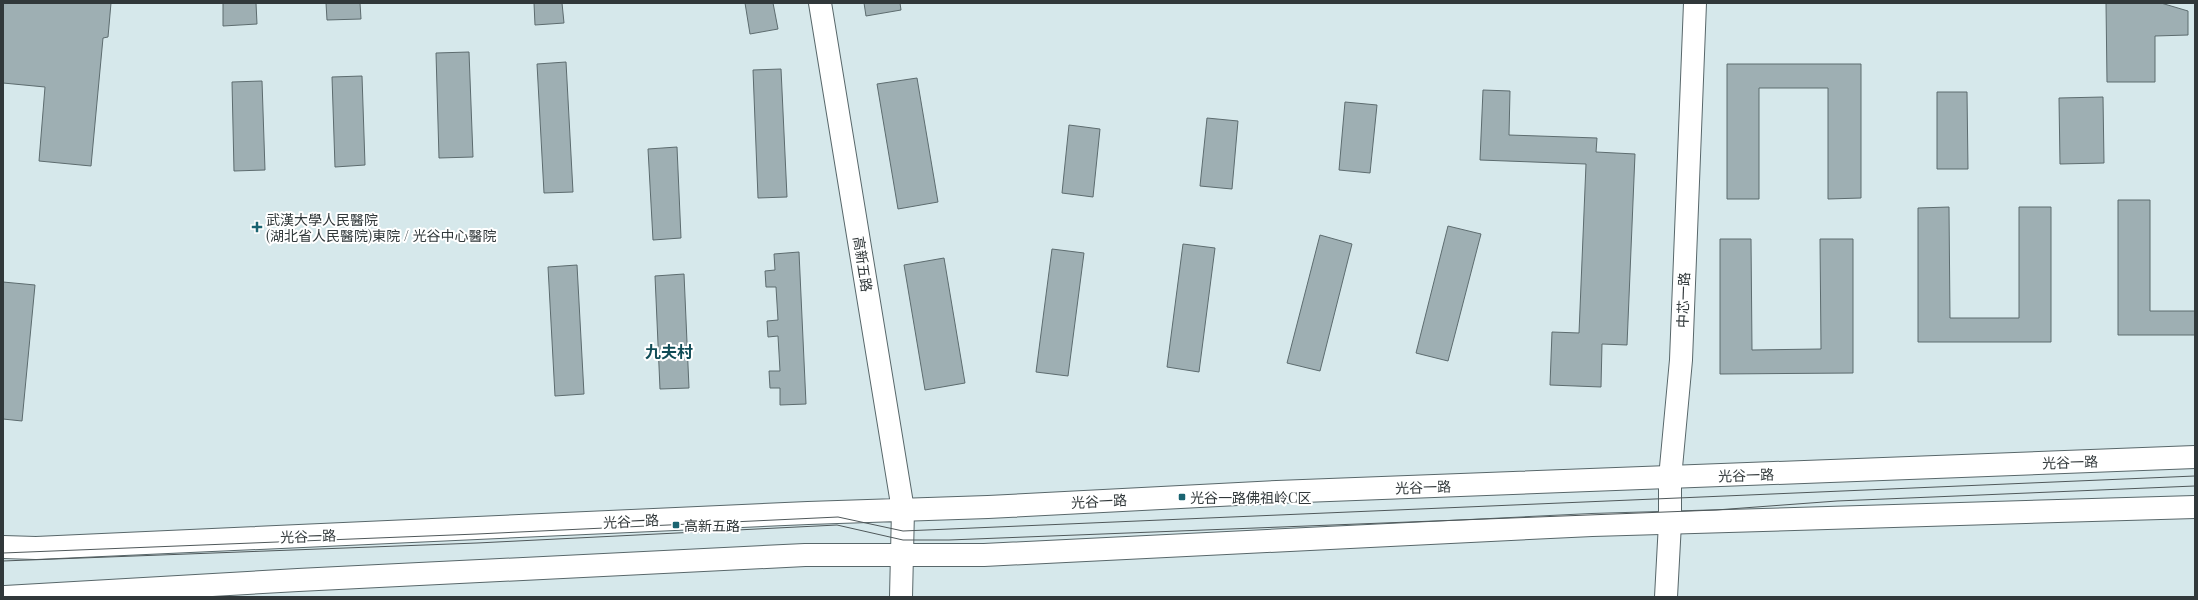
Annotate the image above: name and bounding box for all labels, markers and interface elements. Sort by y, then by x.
place label: 武漢大學人民醫院 (湖北省人民醫院)東院 / 光谷中心醫院 [266,210,496,245]
marker: 武漢大學人民醫院 (湖北省人民醫院)東院 / 光谷中心醫院 [251,221,263,233]
street label: 高新五路 [849,235,877,293]
street label: 中芯一路 [1673,272,1693,328]
district label: 九夫村 [645,341,693,362]
street label: 光谷一路 [2042,452,2098,472]
street label: 光谷一路 [1718,465,1774,485]
street label: 光谷一路 [1395,477,1451,497]
place label: 光谷一路佛祖岭C区 [1190,488,1312,507]
street label: 光谷一路 [1071,490,1127,512]
marker: 光谷一路佛祖岭C区 [1177,492,1187,502]
street label: 光谷一路 [603,510,659,532]
place label: 高新五路 [684,516,740,535]
marker: 高新五路 [671,520,681,530]
street label: 光谷一路 [280,526,336,546]

